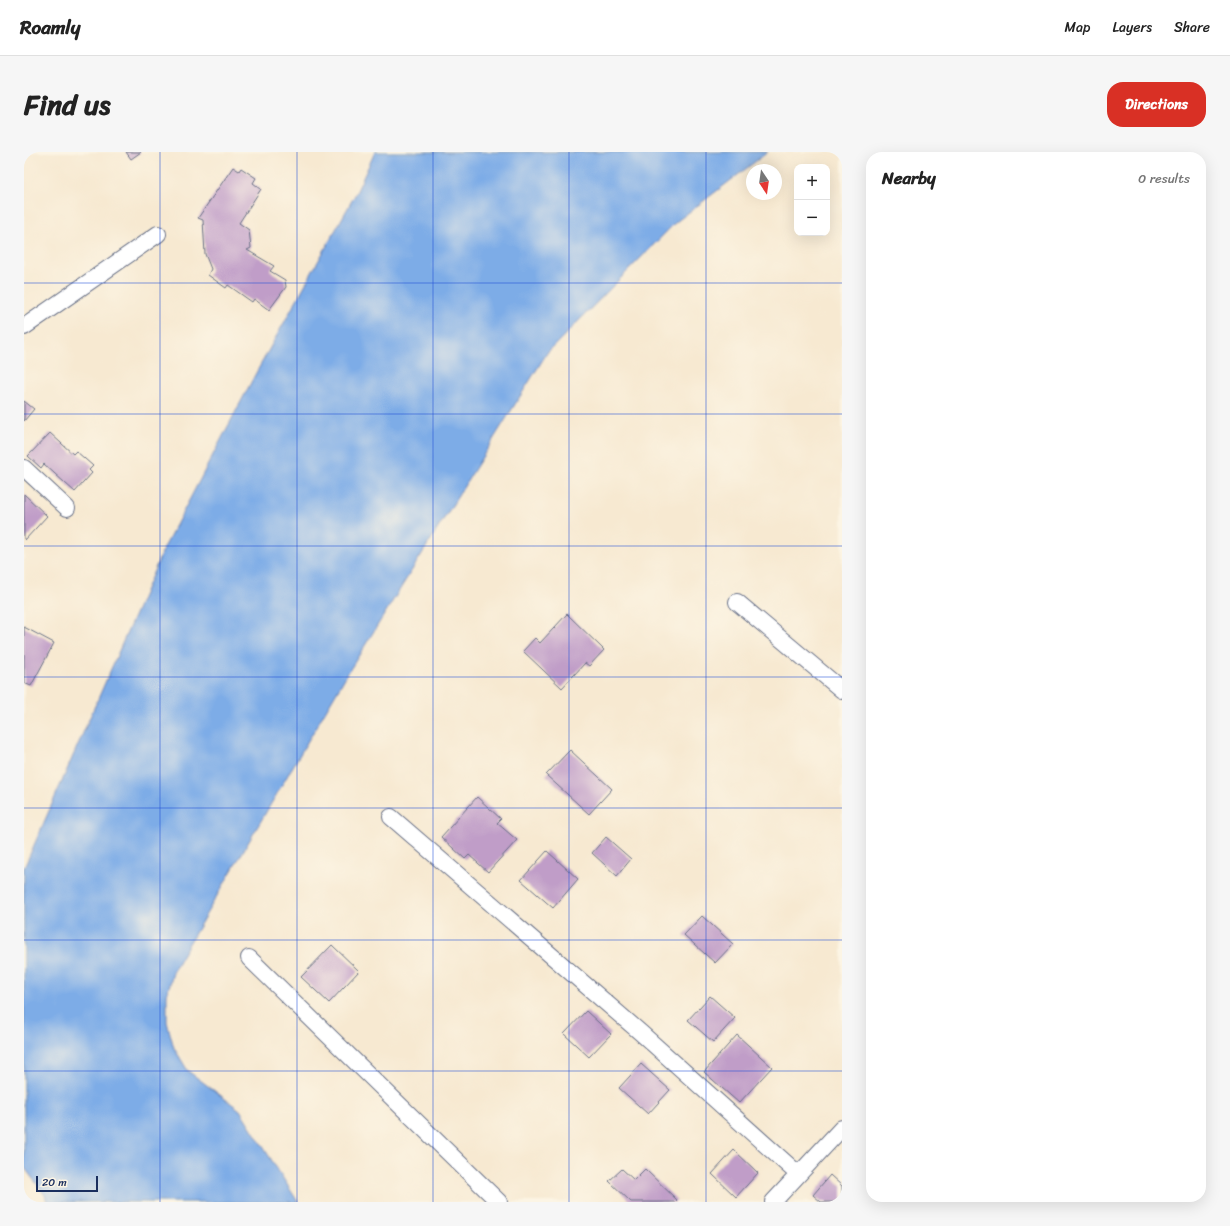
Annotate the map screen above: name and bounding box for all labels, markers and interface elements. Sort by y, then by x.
text: Roamly [20,11,80,44]
text: Map [1065,15,1090,40]
text: Layers [1112,15,1152,40]
text: Share [1174,15,1210,40]
text: Find us [24,80,111,129]
button: Directions [1107,82,1206,127]
text: Nearby [882,163,936,193]
north arrow [746,164,782,200]
map controls [794,164,830,236]
button: + [794,164,830,200]
text: 0 results [1138,167,1190,190]
button: − [794,200,830,236]
text: 20 m [42,1173,67,1192]
scale bar [36,1174,98,1193]

